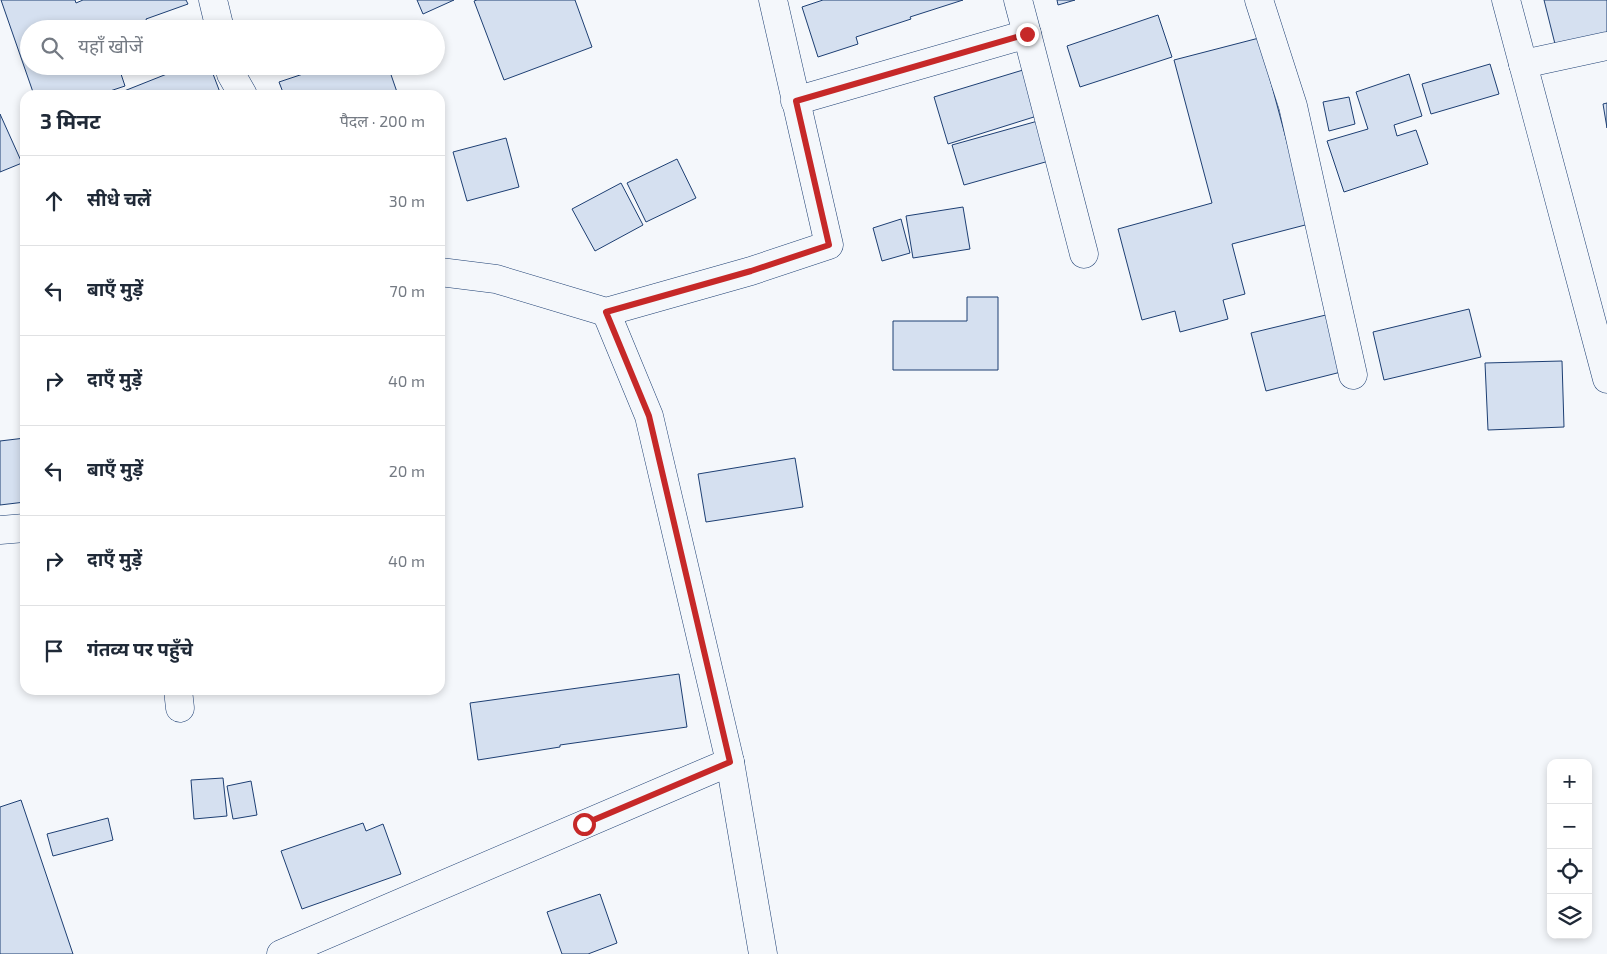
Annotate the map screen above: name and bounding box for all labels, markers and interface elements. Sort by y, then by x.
search box [20,20,445,75]
route end [1016,23,1039,46]
icon: search [38,34,66,62]
text: यहाँ खोजें [78,34,143,57]
text: 3 मिनट [40,108,101,133]
text: पैदल · 200 m [340,111,425,130]
icon: ahead [40,187,68,215]
text: सीधे चलें [87,187,151,210]
text: 30 m [389,191,425,210]
icon: left [40,277,68,305]
text: बाएँ मुड़ें [87,277,143,300]
text: 70 m [390,281,425,300]
icon: right [40,367,68,395]
text: दाएँ मुड़ें [87,367,142,390]
text: 40 m [388,371,425,390]
icon: left [40,457,68,485]
text: बाएँ मुड़ें [87,457,143,480]
text: 20 m [389,461,425,480]
icon: right [40,547,68,575]
text: दाएँ मुड़ें [87,547,142,570]
text: 40 m [388,551,425,570]
icon: arrive [40,637,68,665]
text: गंतव्य पर पहुँचे [87,637,193,660]
map controls [1547,759,1592,939]
button: + [1547,759,1592,804]
button: − [1547,804,1592,849]
route start [573,813,596,836]
button: locate [1547,849,1592,894]
button: layers [1547,894,1592,939]

